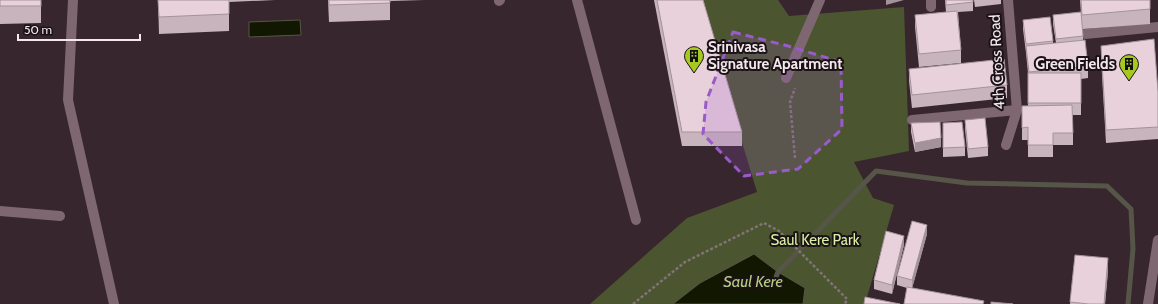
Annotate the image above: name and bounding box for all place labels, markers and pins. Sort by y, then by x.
place label: Srinivasa Signature Apartment [708,38,842,73]
building icon: Srinivasa Signature Apartment [683,45,705,73]
building icon: Green Fields [1118,53,1140,81]
place label: Green Fields [1035,55,1115,73]

